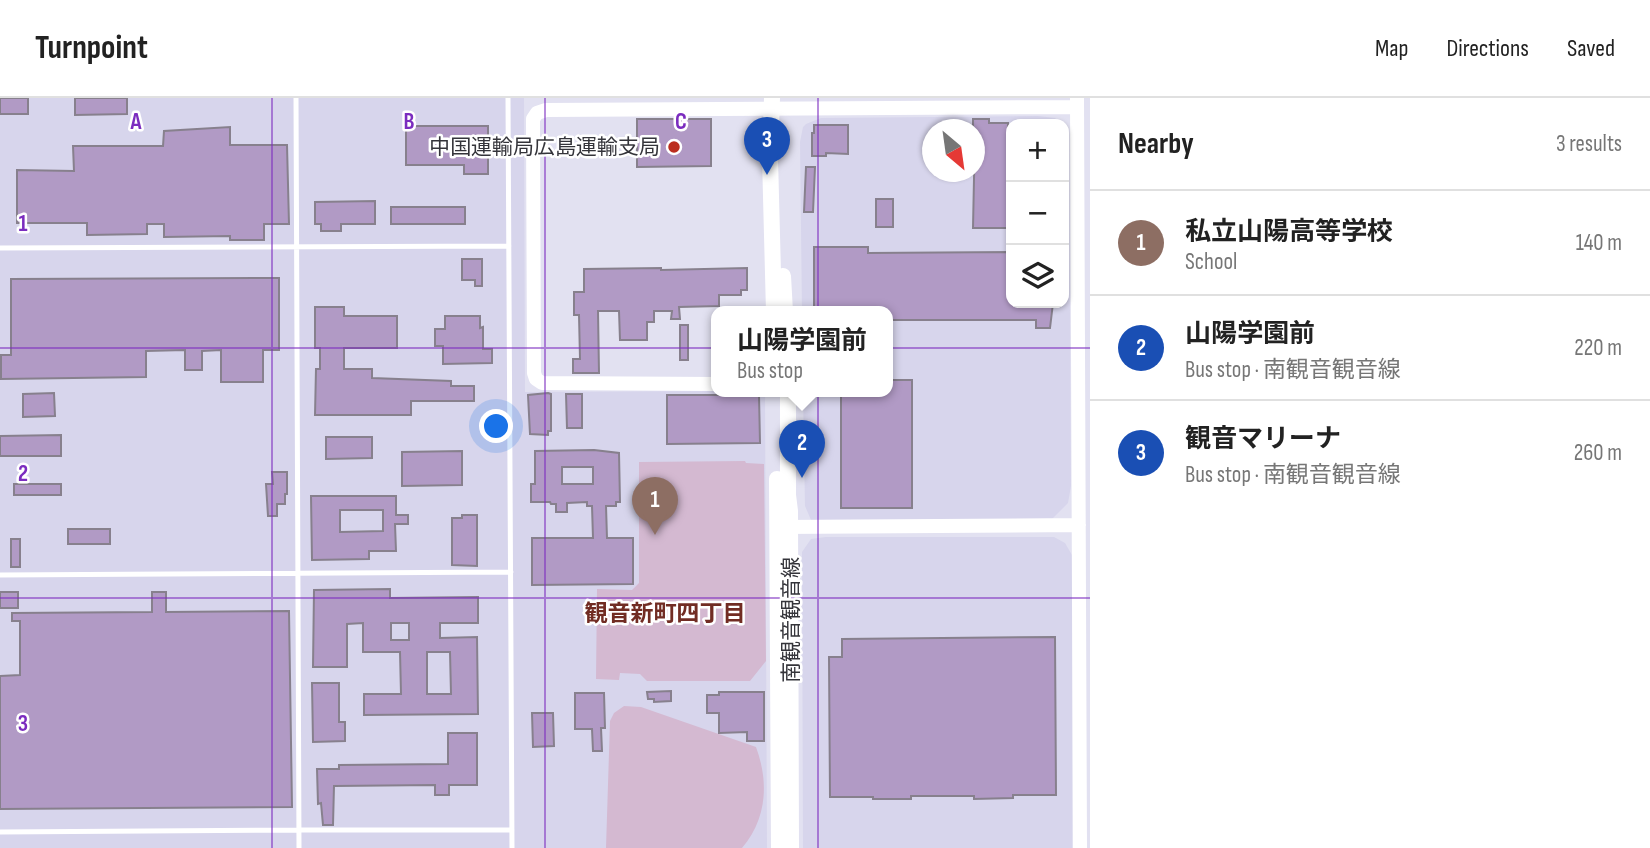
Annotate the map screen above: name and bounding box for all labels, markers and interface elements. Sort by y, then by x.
text: Turnpoint [35,28,148,68]
text: Map [1375,34,1408,63]
text: Directions [1446,34,1529,63]
text: Saved [1567,34,1615,63]
text: A [130,108,143,136]
text: B [404,108,415,136]
text: C [675,108,687,136]
pin: 3 [744,117,790,175]
north arrow [922,119,985,182]
map controls [1006,119,1069,308]
button: + [1006,119,1069,182]
text: Nearby [1118,126,1194,162]
text: 3 results [1556,130,1622,158]
place label: 中国運輸局広島運輸支局 [429,135,660,160]
marker: 中国運輸局広島運輸支局 [666,139,682,155]
button: − [1006,182,1069,245]
text: 1 [18,210,28,238]
text: 私立山陽高等学校 [1185,217,1393,248]
text: 1 [1136,229,1146,257]
text: 140 m [1576,229,1622,257]
button: layers [1006,245,1069,308]
text: School [1185,248,1237,276]
popup [711,306,893,397]
text: 山陽学園前 [1185,319,1315,350]
text: 山陽学園前 [737,326,867,357]
text: 2 [1136,334,1146,362]
text: 220 m [1574,334,1622,362]
text: Bus stop · 南観音観音線 [1185,356,1401,384]
text: Bus stop [737,357,803,385]
your location [479,409,513,443]
pin: 2 [779,420,825,478]
text: 観音マリーナ [1185,424,1341,455]
text: 3 [1136,439,1146,467]
text: 260 m [1574,439,1622,467]
text: 2 [18,460,28,488]
text: Bus stop · 南観音観音線 [1185,461,1401,489]
pin: 1 [632,477,678,535]
street label: 南観音観音線 [779,557,804,683]
district label: 観音新町四丁目 [585,600,746,628]
text: 3 [18,710,28,738]

